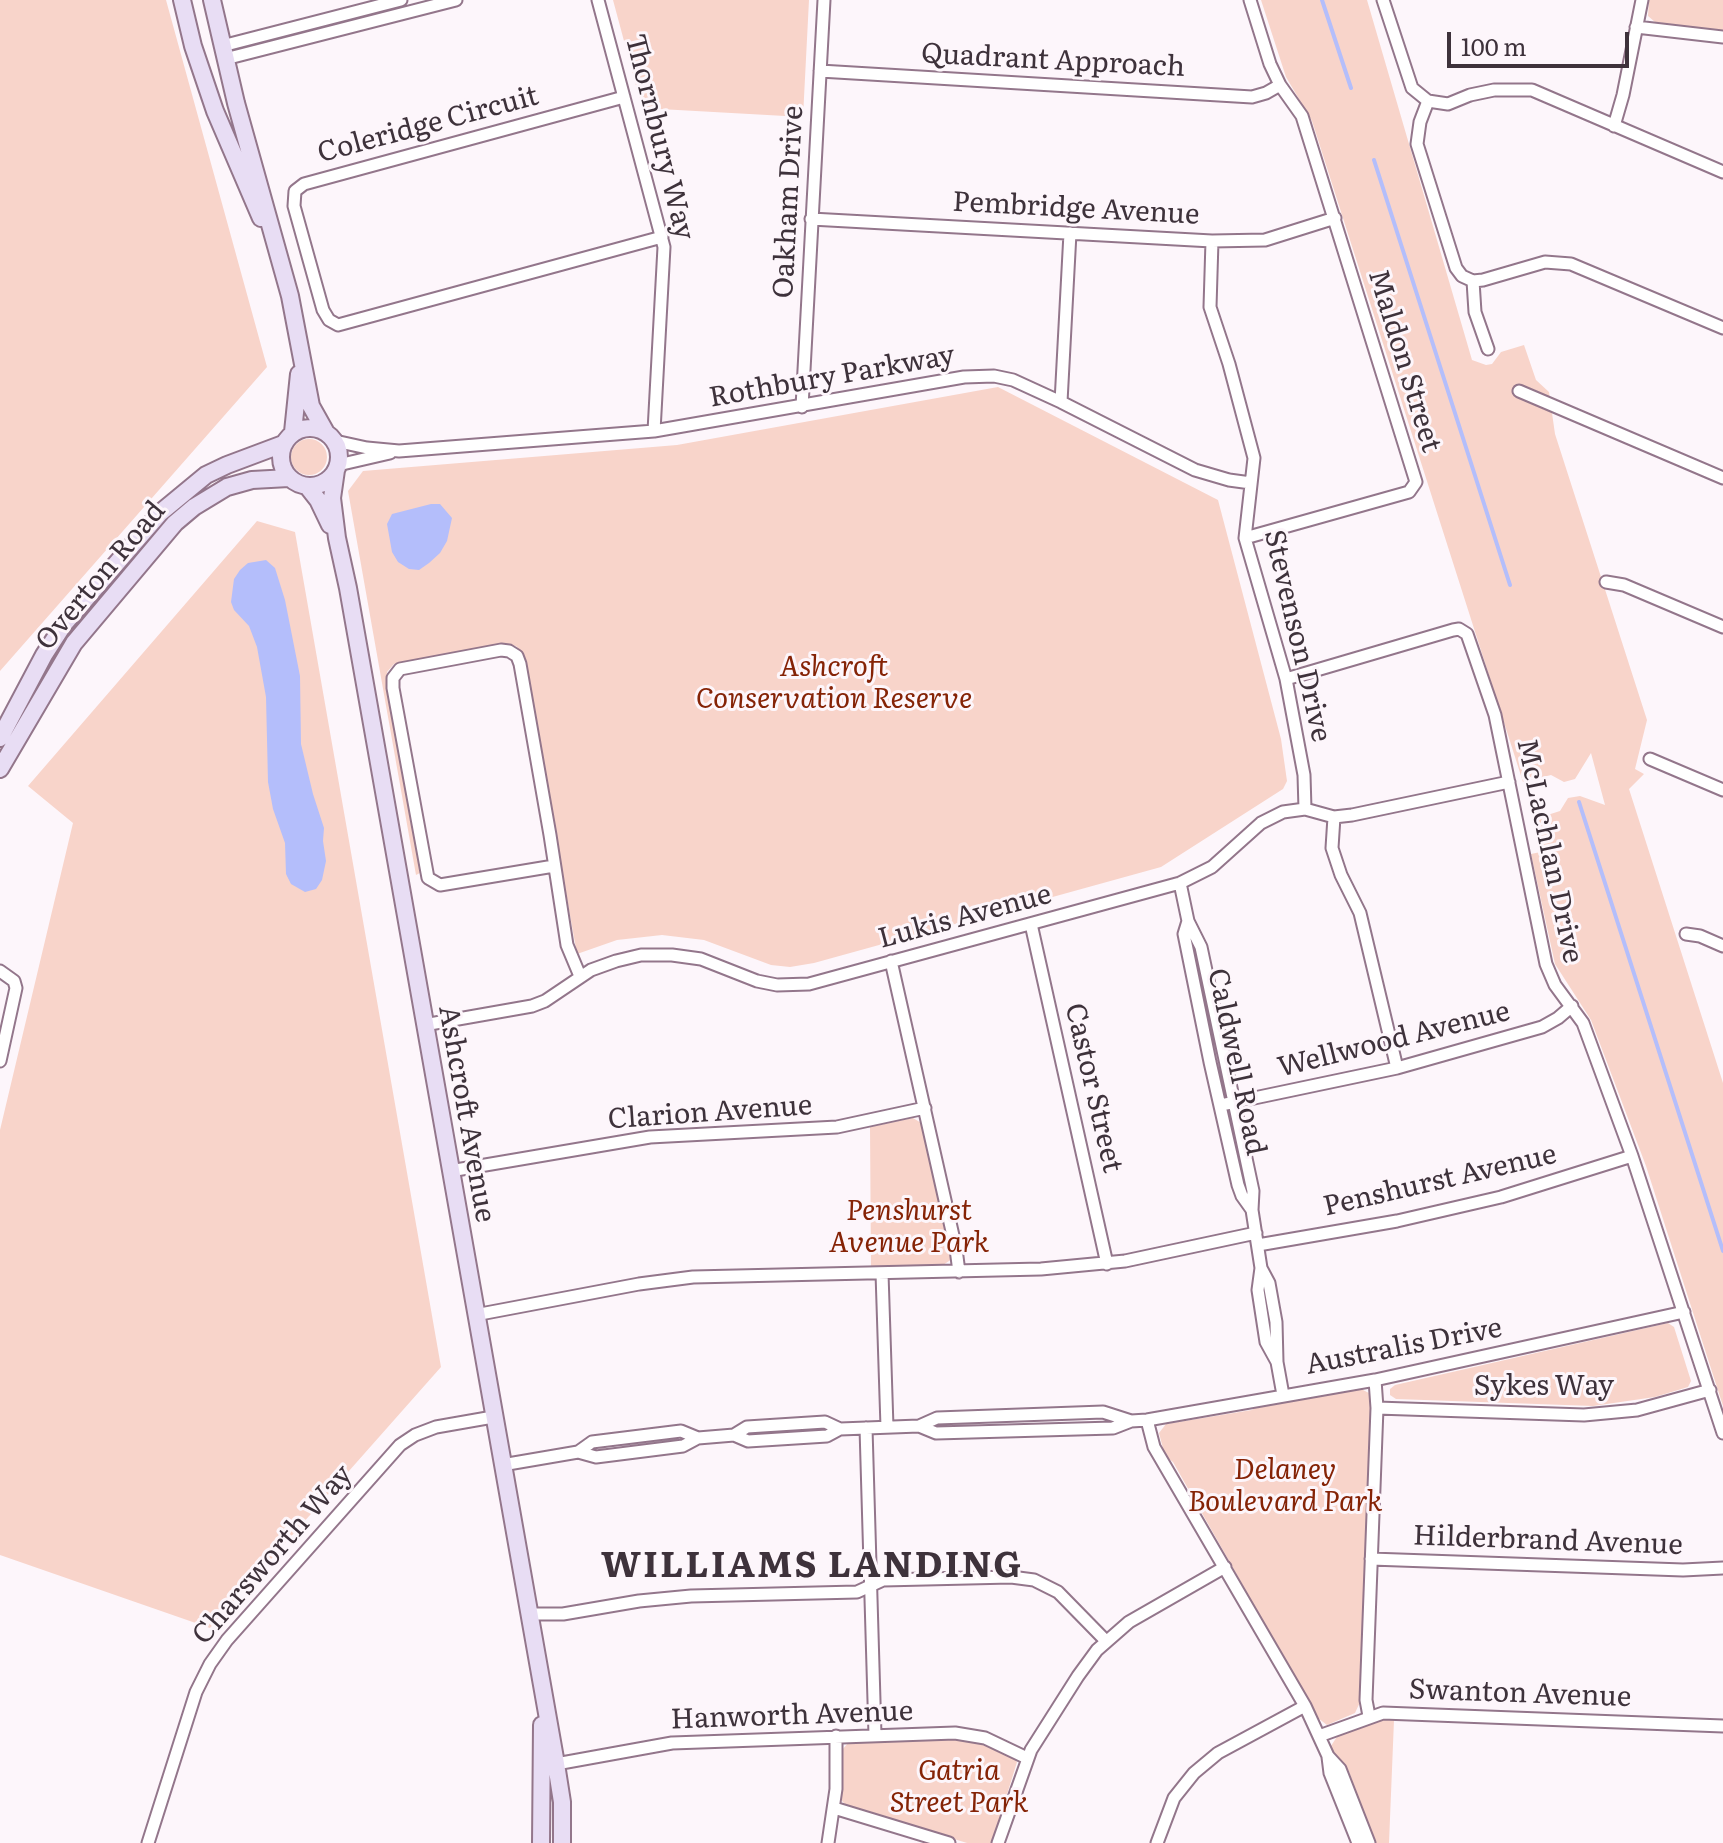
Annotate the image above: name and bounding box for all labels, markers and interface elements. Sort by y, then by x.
scale bar [1451,16,1633,66]
text: 100 m [1461,28,1527,63]
street label: Thornbury Way [617,31,701,243]
street label: Quadrant Approach [920,37,1186,85]
street label: Coleridge Circuit [314,79,542,171]
street label: Oakham Drive [767,105,811,299]
street label: Pembridge Avenue [952,186,1200,232]
street label: Maldon Street [1360,266,1448,456]
street label: Rothbury Parkway [707,339,957,415]
street label: Overton Road [29,495,173,657]
street label: Stevenson Drive [1256,527,1338,745]
park label: Ashcroft Conservation Reserve [696,651,972,717]
street label: McLachlan Drive [1509,736,1589,966]
street label: Lukis Avenue [875,878,1055,956]
street label: Caldwell Road [1200,965,1272,1159]
street label: Wellwood Avenue [1274,995,1514,1085]
street label: Castor Street [1057,1000,1129,1176]
street label: Ashcroft Avenue [430,1003,502,1225]
street label: Clarion Avenue [607,1089,813,1137]
street label: Penshurst Avenue [1320,1138,1560,1224]
park label: Penshurst Avenue Park [829,1195,989,1261]
street label: Australis Drive [1303,1312,1505,1382]
street label: Sykes Way [1474,1370,1614,1404]
park label: Delaney Boulevard Park [1188,1454,1382,1520]
street label: Charsworth Way [186,1458,360,1652]
street label: Hilderbrand Avenue [1413,1520,1683,1562]
district label: WILLIAMS LANDING [601,1544,1023,1588]
street label: Swanton Avenue [1408,1673,1632,1715]
street label: Hanworth Avenue [670,1695,914,1737]
park label: Gatria Street Park [890,1755,1028,1821]

